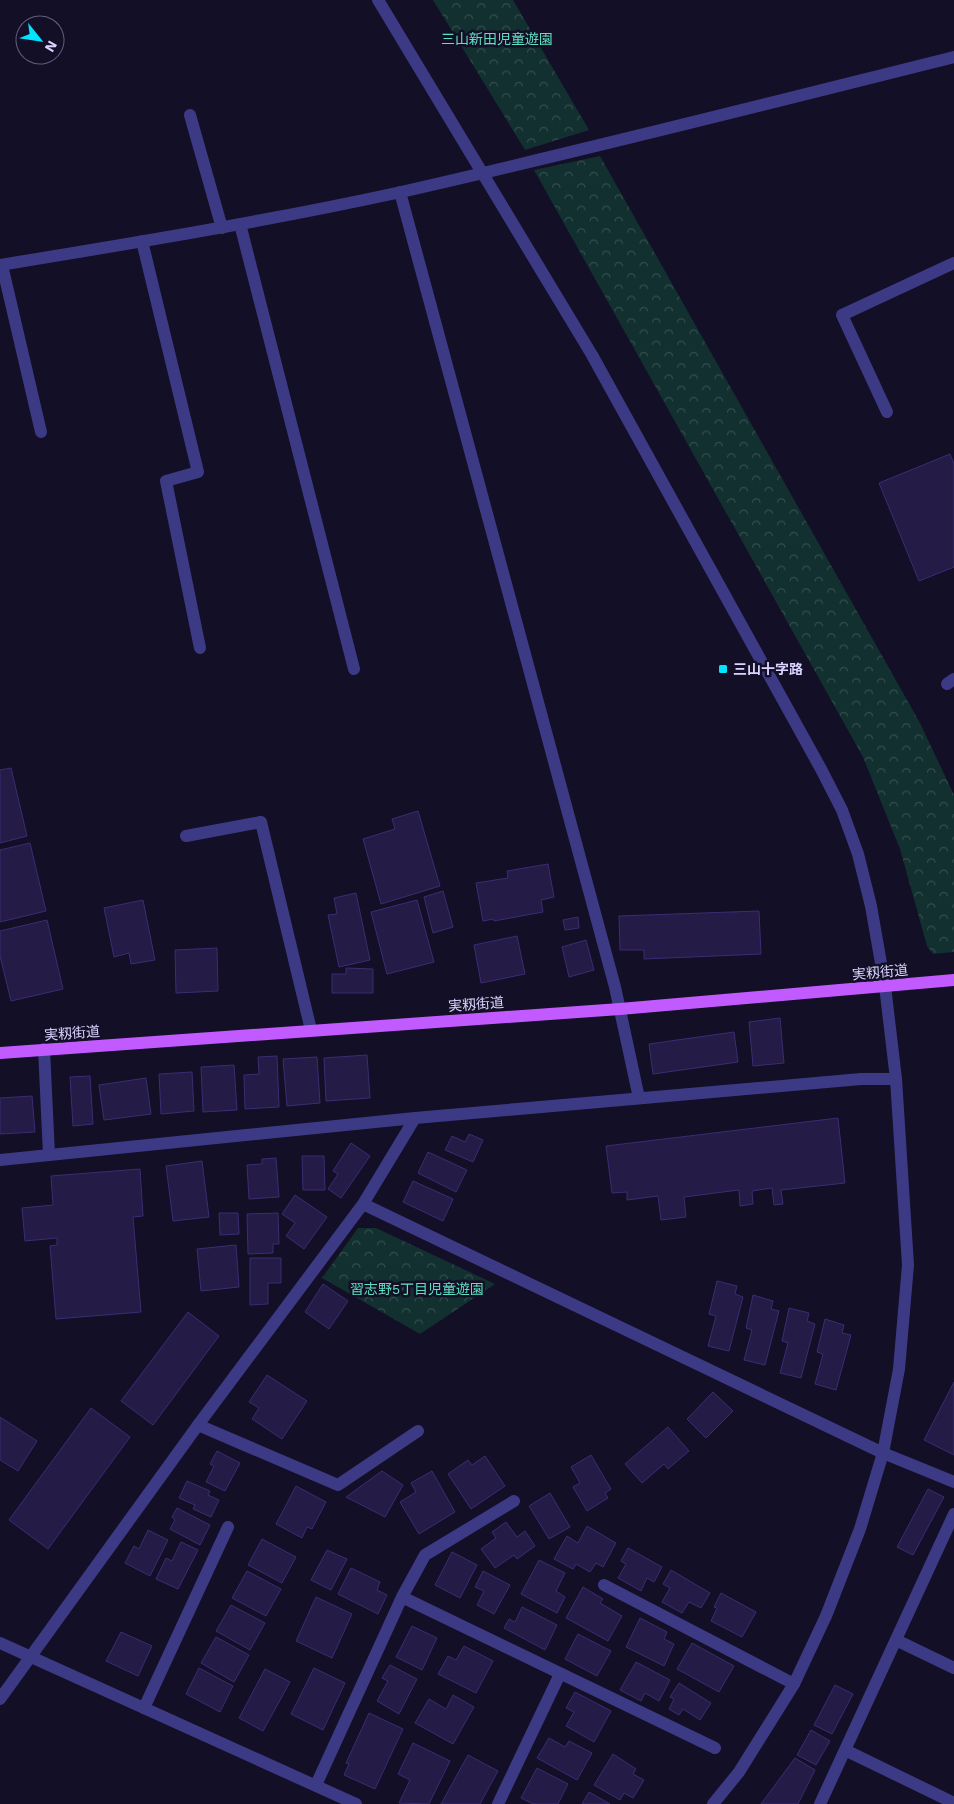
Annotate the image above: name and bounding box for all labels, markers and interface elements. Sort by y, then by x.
north arrow [15,15,65,65]
park label: 三山新田児童遊園 [441,31,553,47]
text: N [42,38,61,55]
place label: 三山十字路 [733,661,803,677]
marker: 三山十字路 [717,663,729,675]
street label: 実籾街道 [851,962,909,982]
street label: 実籾街道 [448,994,504,1014]
street label: 実籾街道 [44,1023,100,1043]
park label: 習志野5丁目児童遊園 [350,1281,484,1297]

